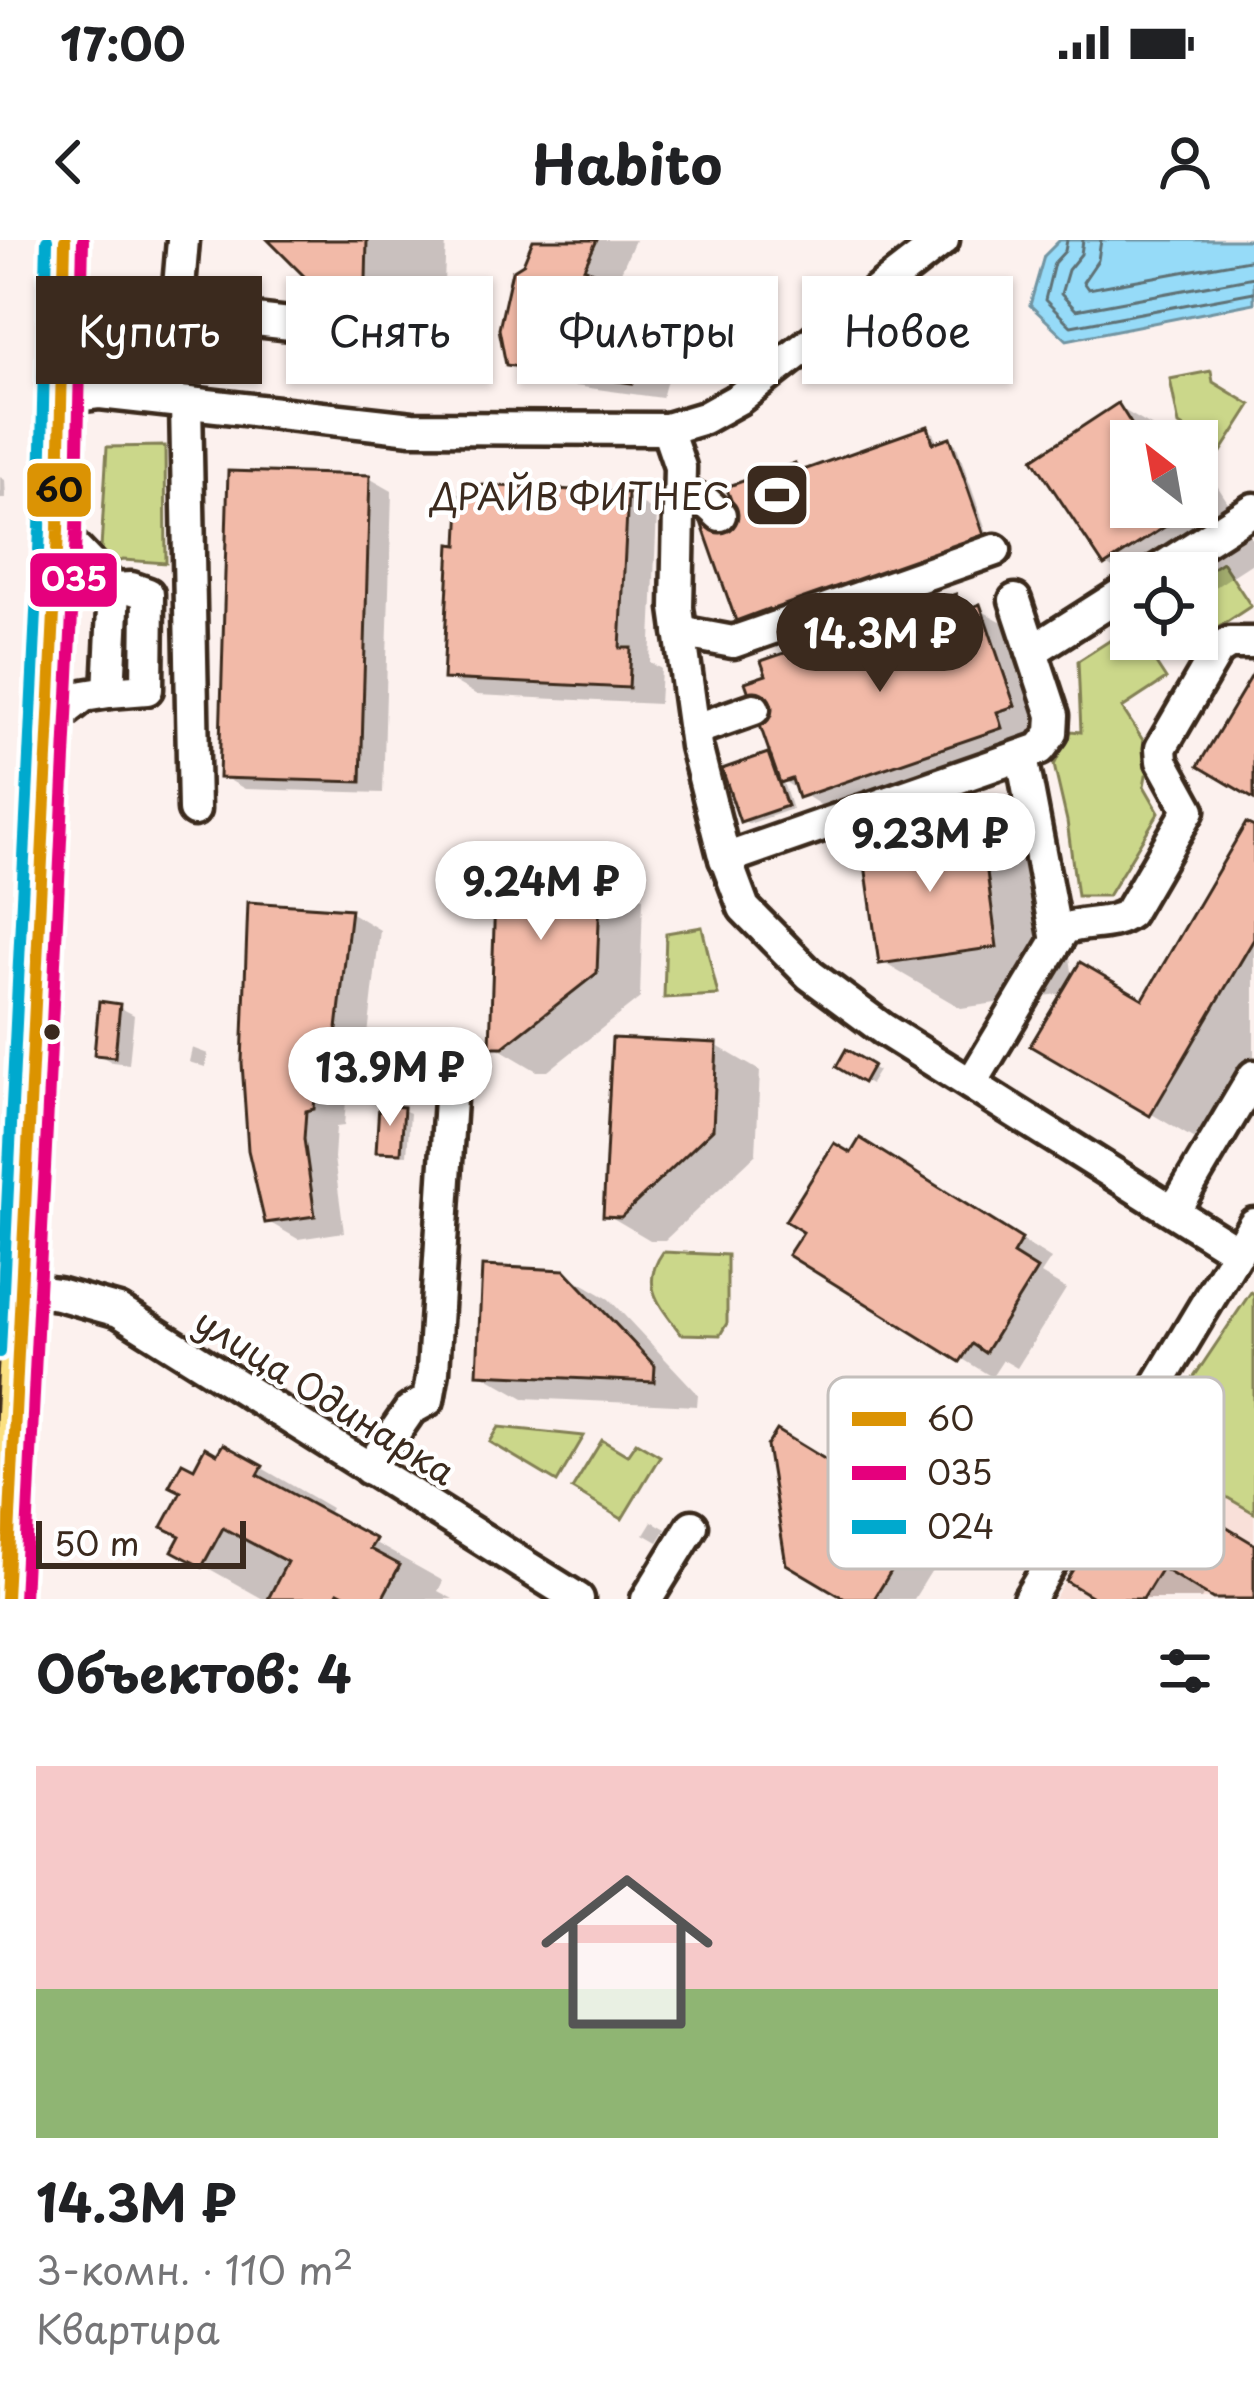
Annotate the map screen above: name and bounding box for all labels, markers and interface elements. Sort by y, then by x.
text: 17:00 [60,8,186,76]
text: Habito [532,122,722,203]
icon: back [36,129,102,195]
icon: person [1152,129,1218,195]
chip: Купить [36,276,262,384]
chip: Снять [286,276,493,384]
chip: Фильтры [517,276,778,384]
chip: Новое [802,276,1013,384]
north arrow [1110,420,1218,528]
map controls [1110,420,1218,660]
sports icon: ДРАЙВ ФИТНЕС [742,460,812,530]
line badge: 60 [25,461,93,519]
text: 60 [35,463,83,513]
place label: ДРАЙВ ФИТНЕС [429,468,730,522]
line badge: 035 [28,551,119,609]
text: 035 [41,552,107,602]
button: locate [1110,552,1218,660]
pin: 14.3M ₽ [769,593,991,695]
text: 14.3M ₽ [803,602,957,661]
pin: 9.23M ₽ [819,793,1041,895]
text: 9.23M ₽ [851,802,1009,861]
pin: 9.24M ₽ [430,841,652,943]
text: 9.24M ₽ [462,850,620,909]
unlabelled marker [41,1021,63,1043]
pin: 13.9M ₽ [279,1027,501,1129]
text: 13.9M ₽ [315,1036,465,1095]
street label: улица Одинарка [185,1293,467,1497]
legend [828,1377,1224,1569]
text: 60 [927,1392,974,1442]
text: 035 [927,1446,993,1496]
text: 024 [927,1500,994,1550]
scale bar [36,1515,246,1568]
text: 50 m [54,1517,140,1567]
text: Объектов: 4 [36,1633,352,1710]
icon: filters [1152,1638,1218,1704]
icon: home [519,1844,735,2060]
text: 14.3M ₽ [36,2162,236,2239]
text: 3-комн. · 110 m² [36,2239,353,2298]
text: Квартира [36,2298,220,2357]

